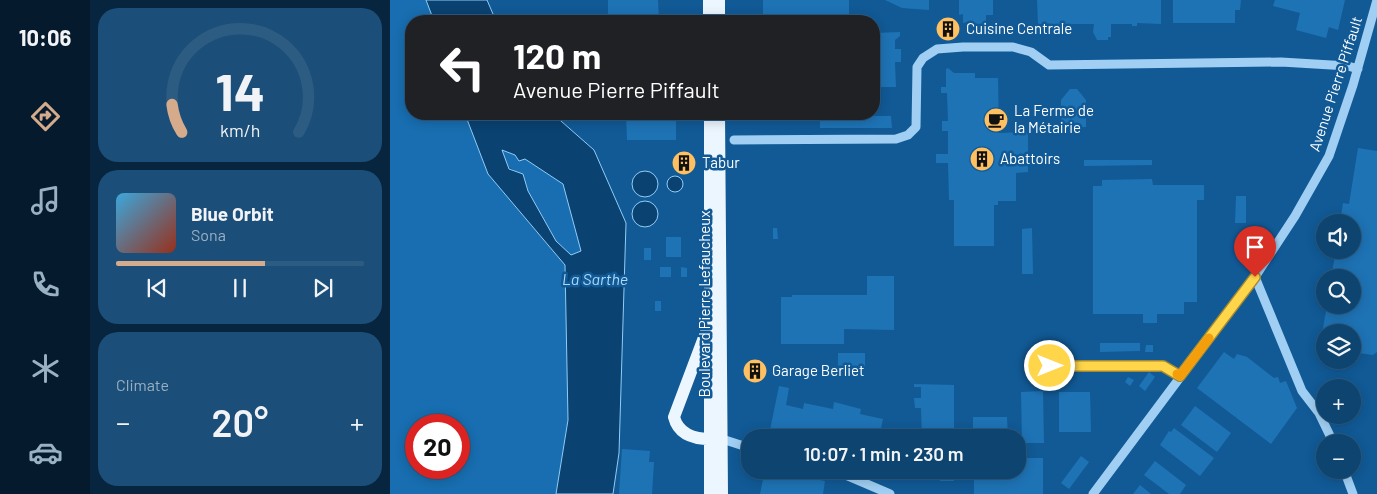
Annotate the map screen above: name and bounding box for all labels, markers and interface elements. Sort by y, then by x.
street label: Avenue Pierre Piffault [1305,14,1365,153]
building icon: Cuisine Centrale [935,16,961,42]
place label: Cuisine Centrale [966,19,1072,37]
text: 10:06 [19,24,71,50]
text: 120 m [513,34,601,76]
icon: left [430,35,495,100]
text: 14 [215,59,265,121]
text: Avenue Pierre Piffault [513,76,720,102]
icon: directions [28,99,63,134]
place label: La Ferme de la Métairie [1014,101,1094,136]
cafe icon: La Ferme de la Métairie [983,107,1009,133]
text: km/h [220,119,260,141]
building icon: Abattoirs [969,146,995,172]
place label: Abattoirs [1000,149,1060,167]
building icon: Tabur [671,150,697,176]
place label: Tabur [702,153,740,171]
icon: music [28,183,63,218]
text: Blue Orbit [191,202,274,225]
street label: Boulevard Pierre Lefaucheux [695,211,713,397]
map controls [1316,214,1361,479]
button: sound [1316,214,1361,259]
text: Sona [191,225,226,244]
pin [1234,226,1276,277]
icon: arrive [1241,233,1269,261]
icon: phone [28,267,63,302]
water label: La Sarthe [562,269,628,288]
button: search [1316,269,1361,314]
icon: previous [143,274,171,302]
icon: pause [226,274,254,302]
icon: next [309,274,337,302]
button: layers [1316,324,1361,369]
position arrow [1023,339,1075,391]
icon: climate [28,351,63,386]
building icon: Garage Berliet [742,358,768,384]
place label: Garage Berliet [772,361,864,379]
text: Climate [116,375,169,394]
button: + [1316,379,1361,424]
text: 20° [212,399,268,445]
text: − [116,405,130,439]
text: + [350,405,364,439]
speed limit sign: 20 [405,414,470,479]
button: − [1316,434,1361,479]
icon: car [28,435,63,470]
text: 10:07 · 1 min · 230 m [803,442,964,465]

